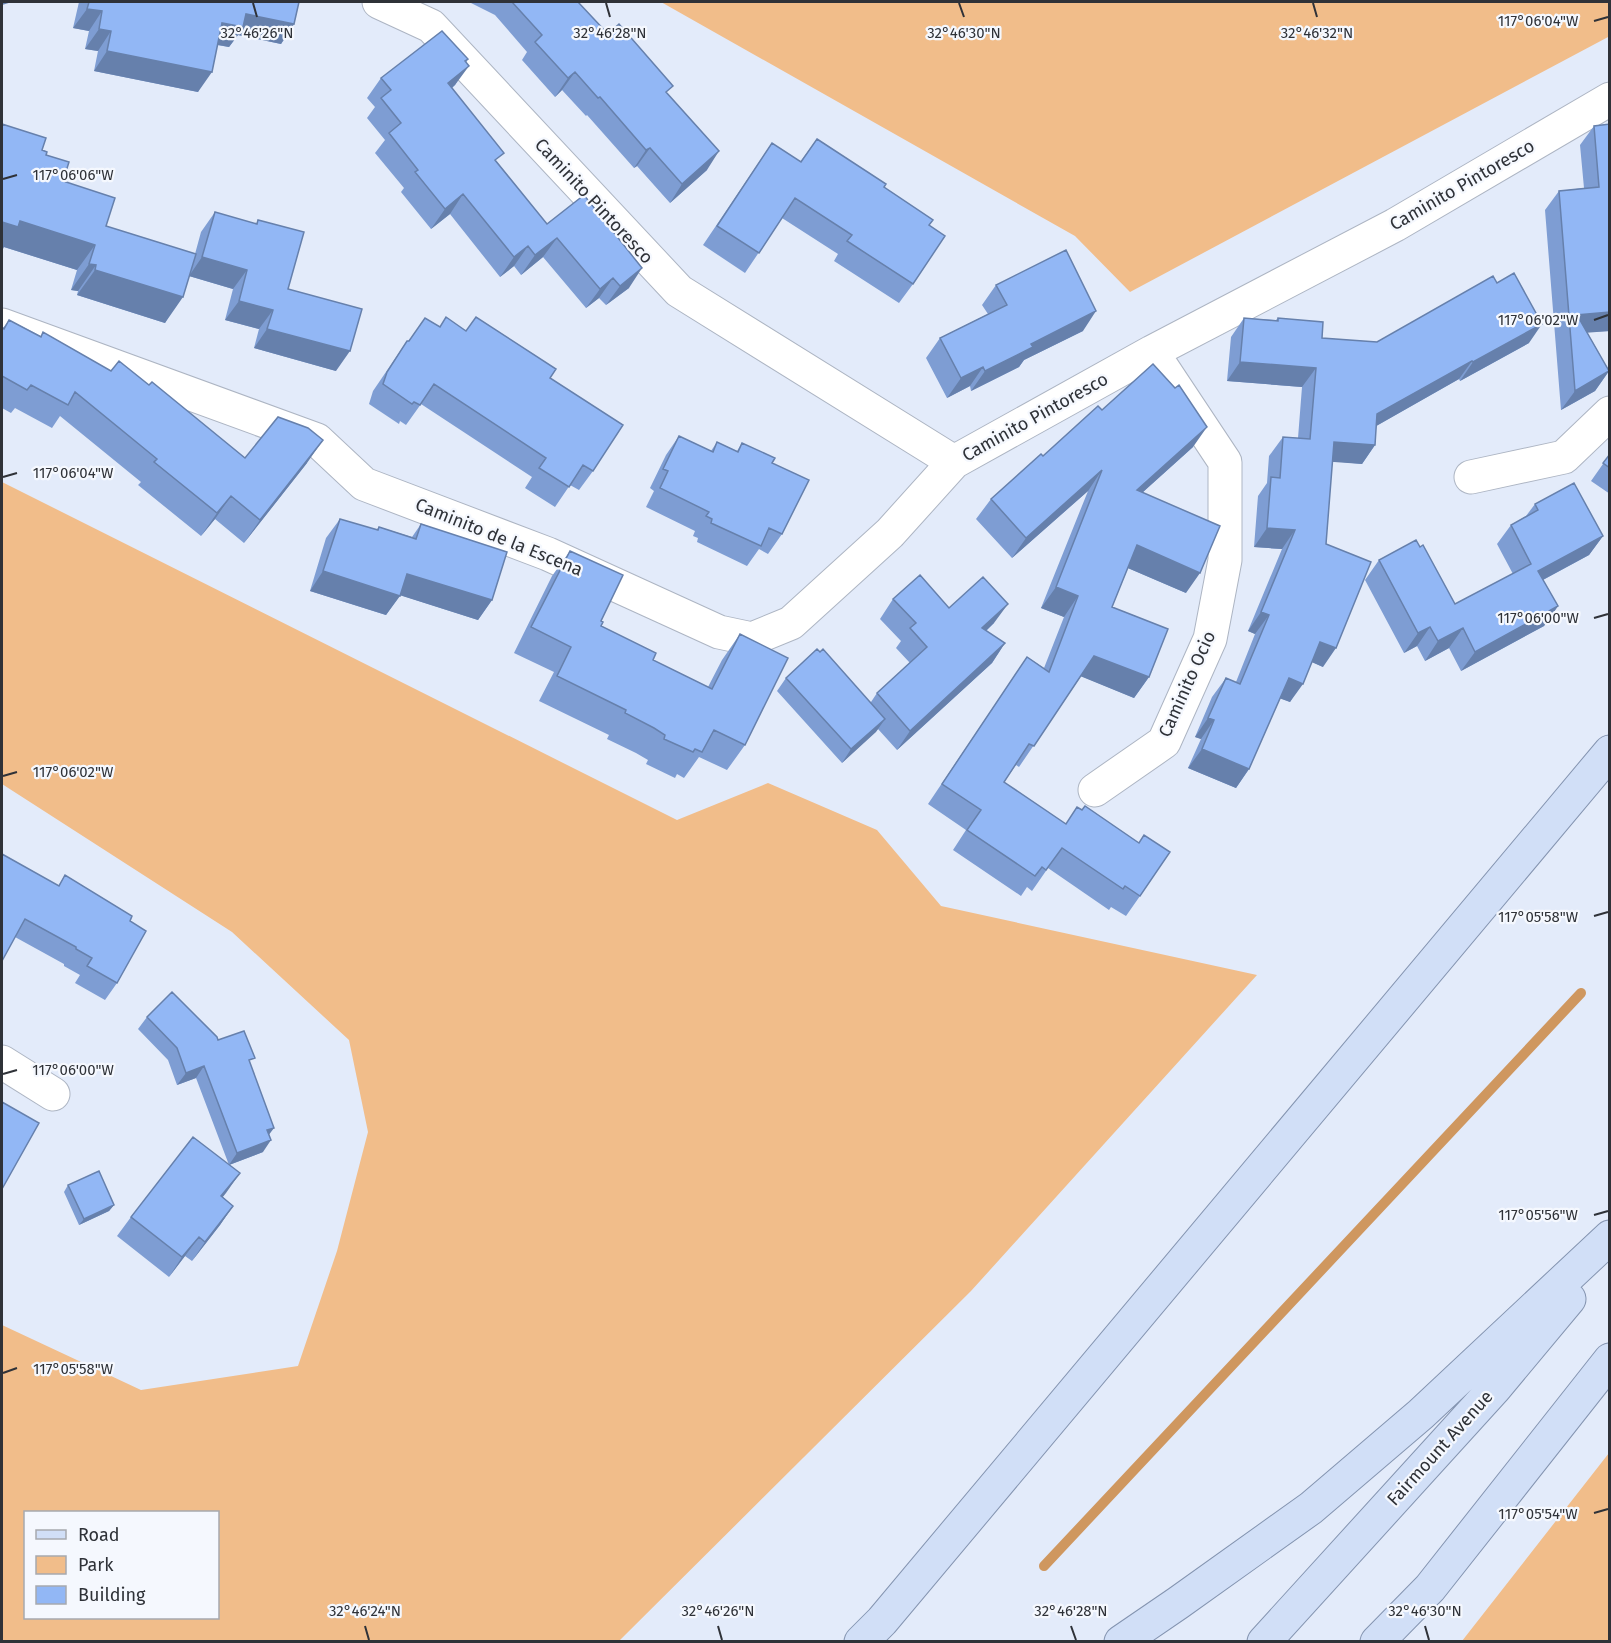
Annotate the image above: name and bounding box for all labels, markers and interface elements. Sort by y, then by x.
text: 117°06'04"W [1498,12,1579,30]
text: 32°46'26"N [221,24,293,42]
text: 32°46'28"N [573,24,647,42]
text: 32°46'30"N [927,24,1001,42]
text: 32°46'32"N [1281,24,1353,42]
street label: Caminito Pintoresco [530,134,658,268]
street label: Caminito Pintoresco [1386,135,1538,235]
text: 117°06'06"W [32,166,114,184]
text: 117°06'02"W [1498,311,1579,329]
street label: Caminito Pintoresco [958,368,1112,466]
text: 117°06'04"W [33,464,114,482]
street label: Caminito de la Escena [412,493,586,581]
text: 117°06'00"W [1497,609,1579,627]
street label: Caminito Ocio [1154,627,1220,741]
text: 117°06'02"W [33,763,114,781]
text: 117°05'58"W [1498,908,1579,926]
text: 117°06'00"W [32,1061,114,1079]
text: 117°05'56"W [1498,1206,1578,1224]
text: 117°05'58"W [33,1360,114,1378]
street label: Fairmount Avenue [1382,1386,1498,1510]
text: 117°05'54"W [1498,1505,1578,1523]
legend [24,1511,219,1619]
text: Road [78,1524,120,1546]
text: Park [78,1554,114,1576]
text: Building [78,1584,146,1606]
text: 32°46'24"N [329,1602,401,1620]
text: 32°46'26"N [682,1602,754,1620]
text: 32°46'28"N [1034,1602,1108,1620]
text: 32°46'30"N [1388,1602,1462,1620]

